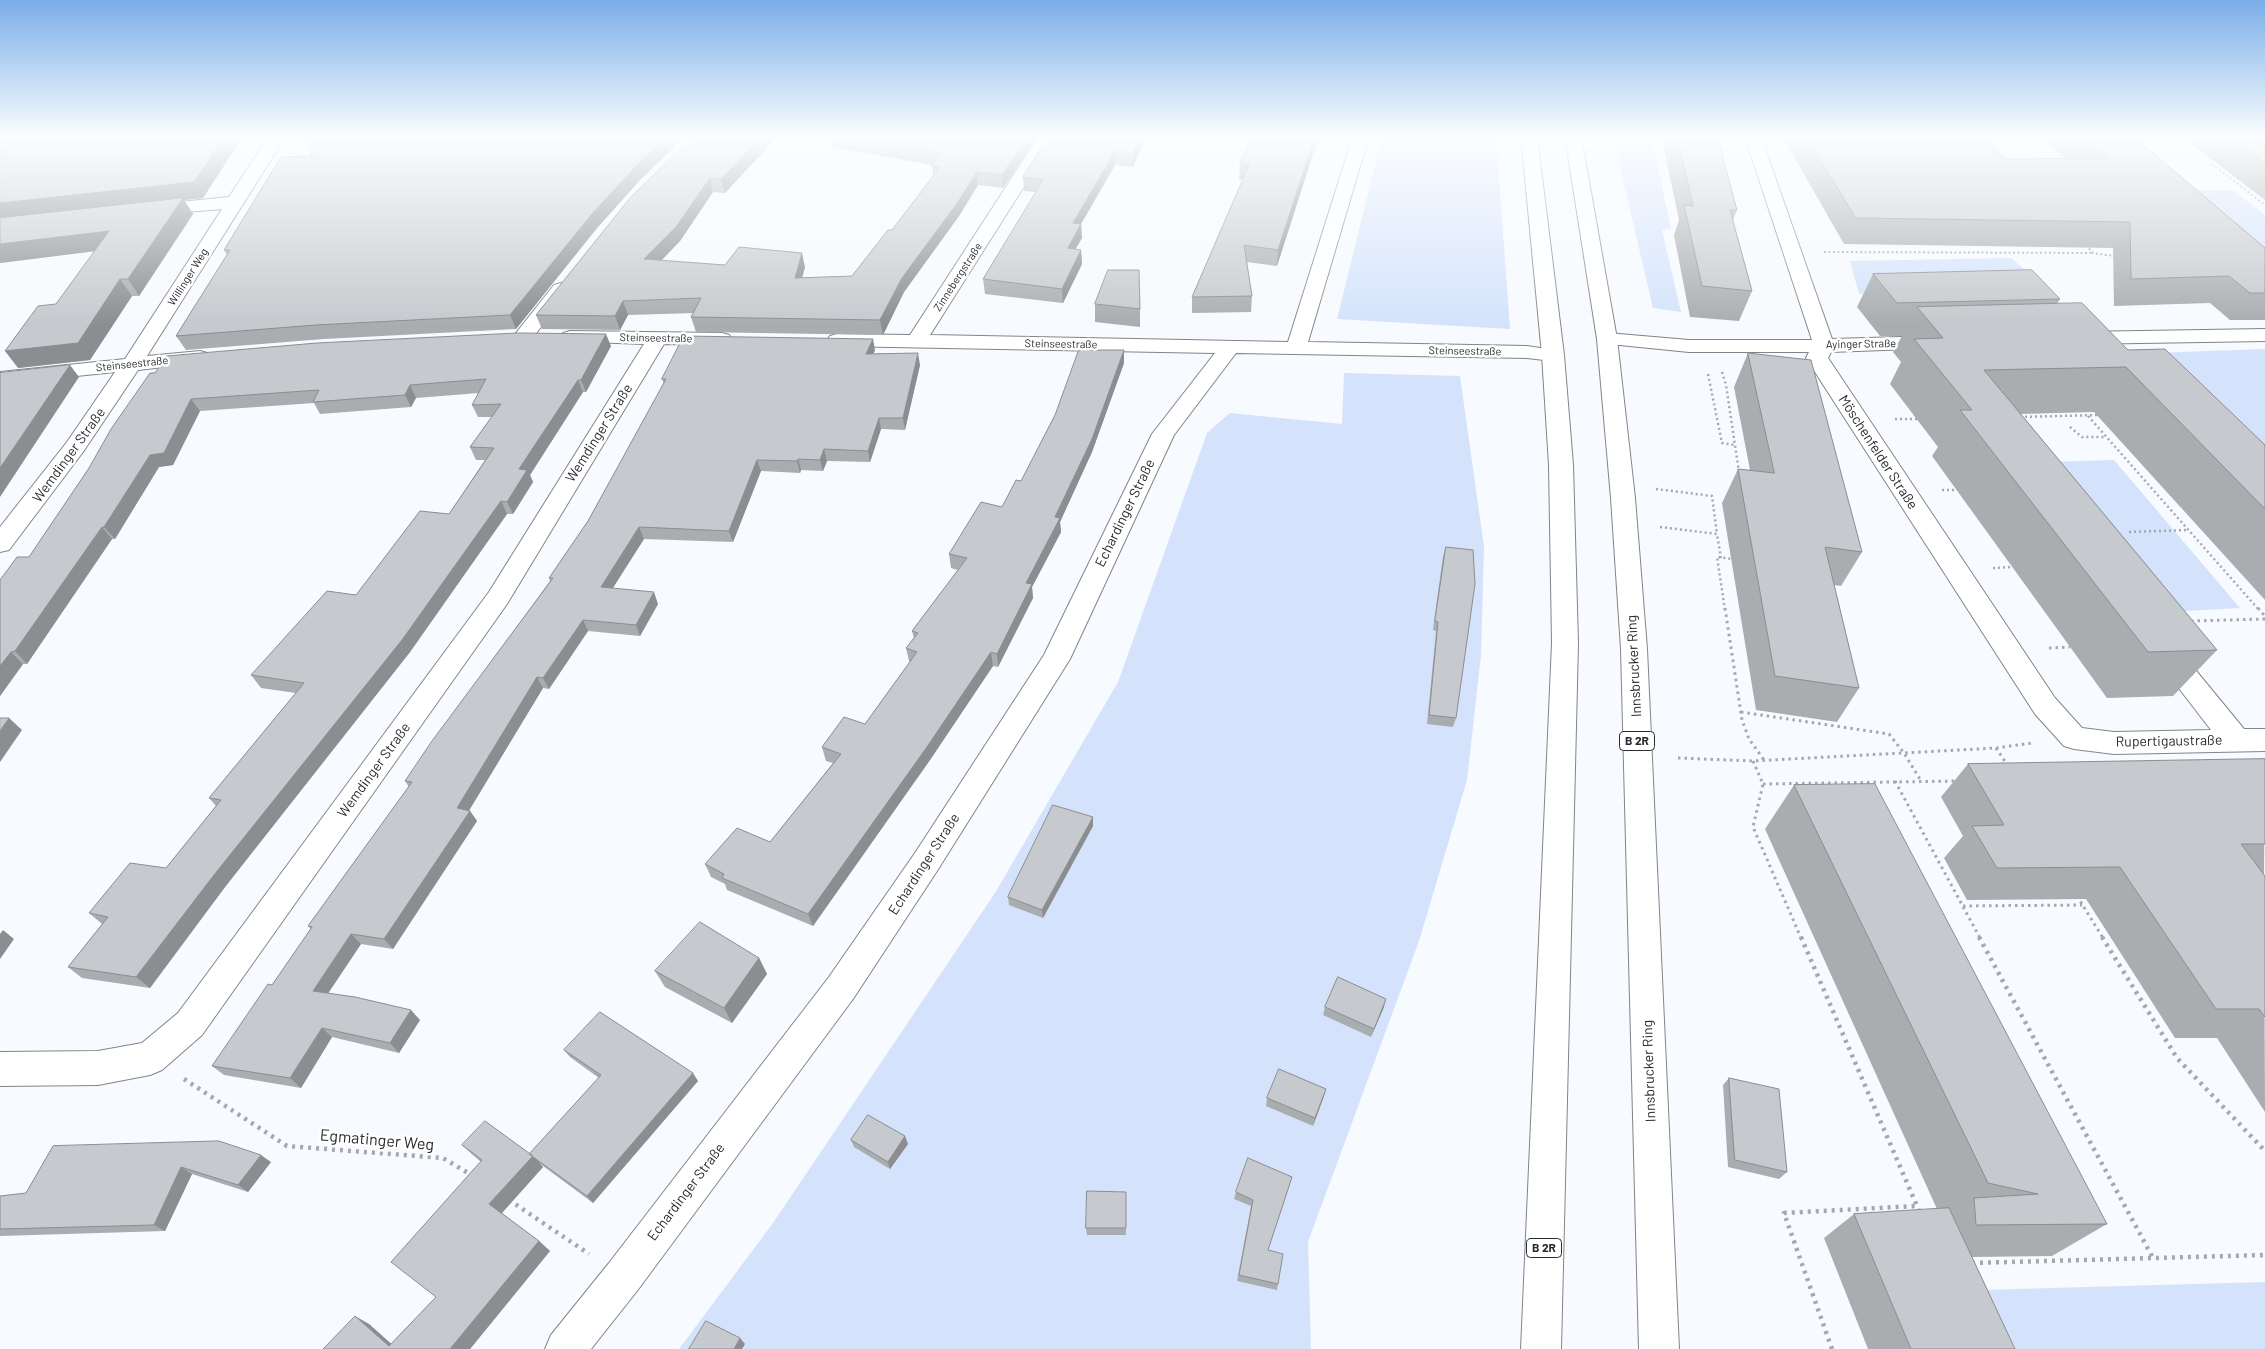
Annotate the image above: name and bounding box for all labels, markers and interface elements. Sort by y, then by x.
street label: Zinnebergstraße [931,240,985,314]
street label: Willinger Weg [165,246,211,308]
street label: Steinseestraße [620,331,692,345]
street label: Steinseestraße [1025,337,1097,351]
street label: Ayinger Straße [1826,337,1896,351]
street label: Steinseestraße [1429,344,1501,358]
street label: Steinseestraße [95,354,169,374]
street label: Wemdinger Straße [562,381,636,485]
street label: Möschenfelder Straße [1835,392,1921,512]
street label: Wemdinger Straße [29,404,109,506]
street label: Echardinger Straße [1092,456,1158,570]
street label: Innsbrucker Ring [1623,615,1645,717]
street label: Wemdinger Straße [334,719,414,821]
road number: B 2R [1620,731,1654,750]
street label: Rupertigaustraße [2116,732,2222,750]
street label: Echardinger Straße [885,810,963,918]
street label: Innsbrucker Ring [1639,1020,1659,1122]
street label: Egmatinger Weg [319,1125,435,1155]
street label: Echardinger Straße [644,1140,728,1244]
road number: B 2R [1526,1238,1562,1258]

